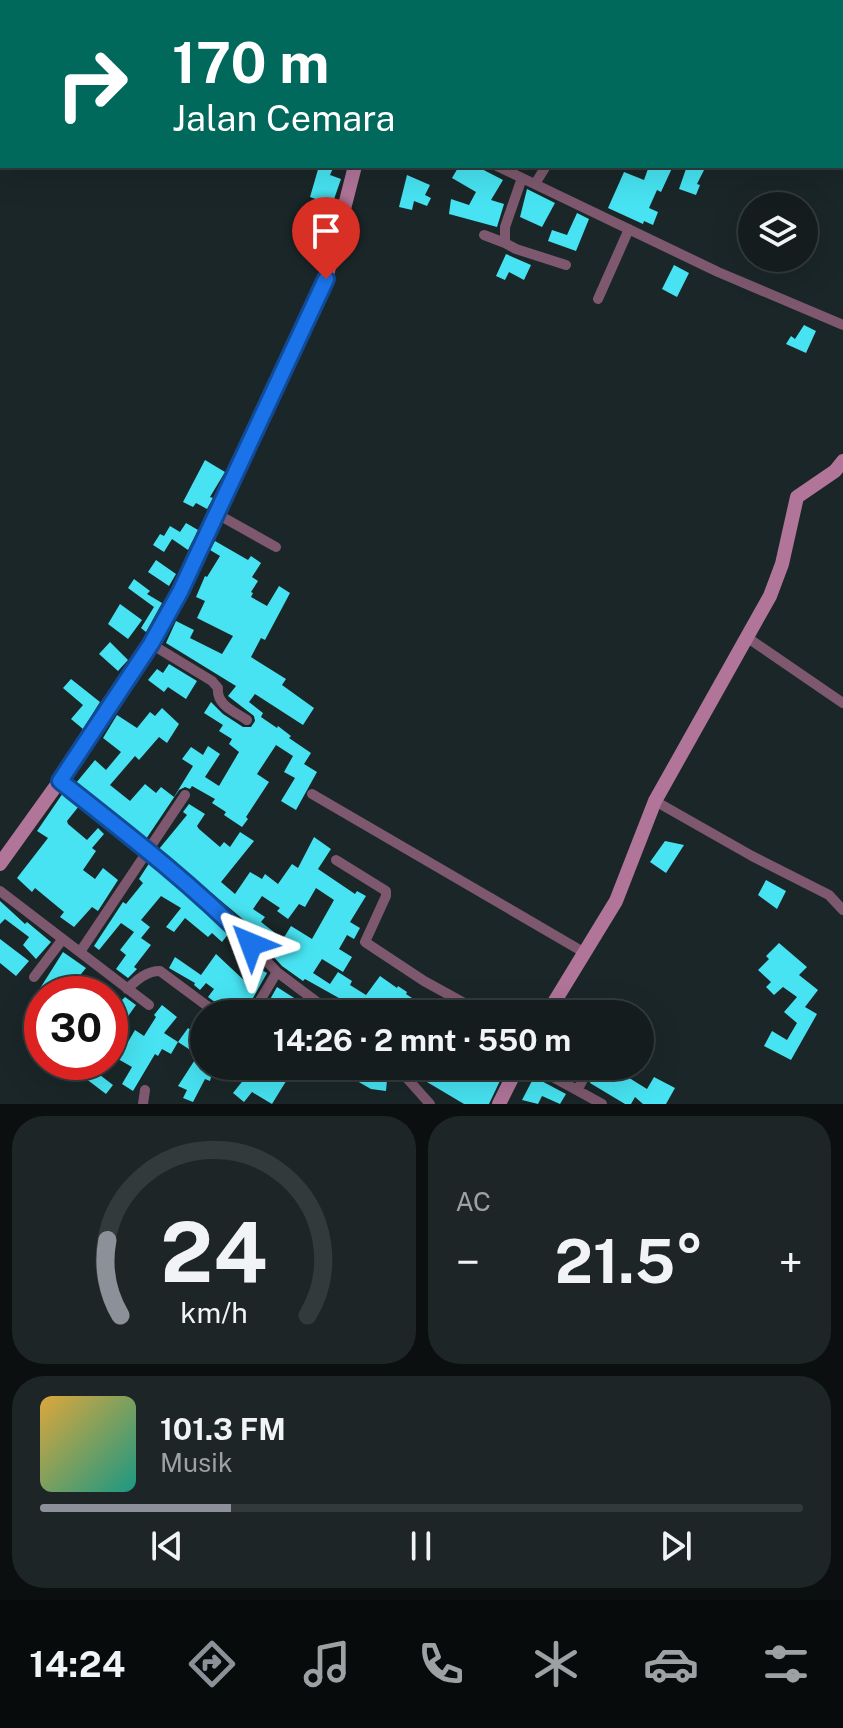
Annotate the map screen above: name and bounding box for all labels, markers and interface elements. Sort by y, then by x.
text: 170 m [172,30,329,96]
icon: right [40,32,144,136]
text: Jalan Cemara [172,97,396,139]
map controls [738,192,818,272]
button: layers [738,192,818,272]
pin [292,197,360,279]
icon: arrive [304,209,348,253]
position arrow [209,902,293,986]
speed limit sign: 30 [24,976,128,1080]
text: 14:26 · 2 mnt · 550 m [273,1022,571,1058]
text: AC [456,1186,491,1217]
text: 24 [160,1203,267,1301]
text: 21.5° [555,1226,704,1297]
text: − [456,1236,480,1288]
text: + [779,1236,803,1288]
text: km/h [180,1296,247,1329]
text: 101.3 FM [160,1411,286,1447]
text: Musik [160,1447,232,1478]
icon: previous [145,1524,189,1568]
icon: pause [399,1524,443,1568]
icon: next [654,1524,698,1568]
icon: directions [184,1636,240,1692]
icon: music [299,1636,355,1692]
icon: phone [413,1636,469,1692]
icon: climate [528,1636,584,1692]
icon: car [643,1636,699,1692]
icon: filters [758,1636,814,1692]
text: 14:24 [29,1643,125,1685]

